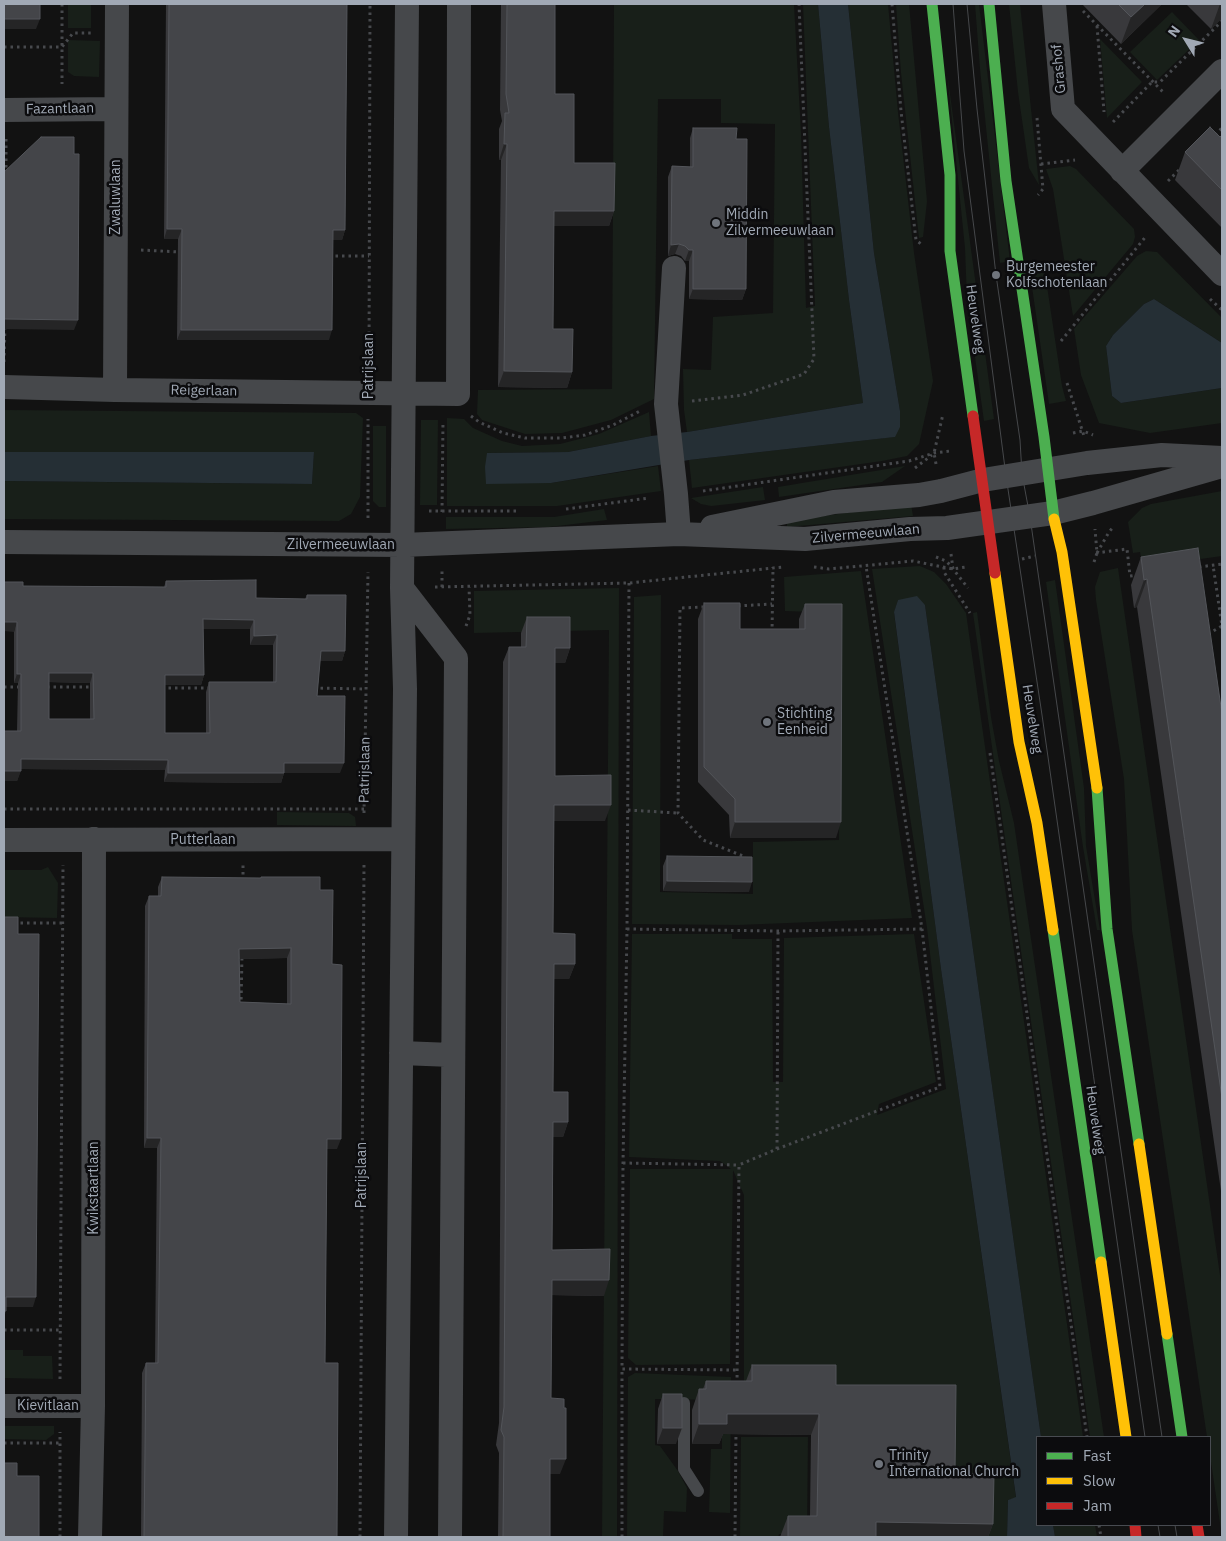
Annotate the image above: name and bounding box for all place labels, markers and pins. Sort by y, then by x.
place label: Middin Zilvermeeuwlaan [726,207,834,240]
marker: Middin Zilvermeeuwlaan [710,217,722,229]
place label: Burgemeester Kolfschotenlaan [1006,259,1108,292]
marker: Burgemeester Kolfschotenlaan [990,269,1002,281]
place label: Stichting Eenheid [777,706,832,739]
marker: Stichting Eenheid [761,716,773,728]
place label: Trinity International Church [889,1448,1019,1480]
marker: Trinity International Church [873,1458,885,1470]

